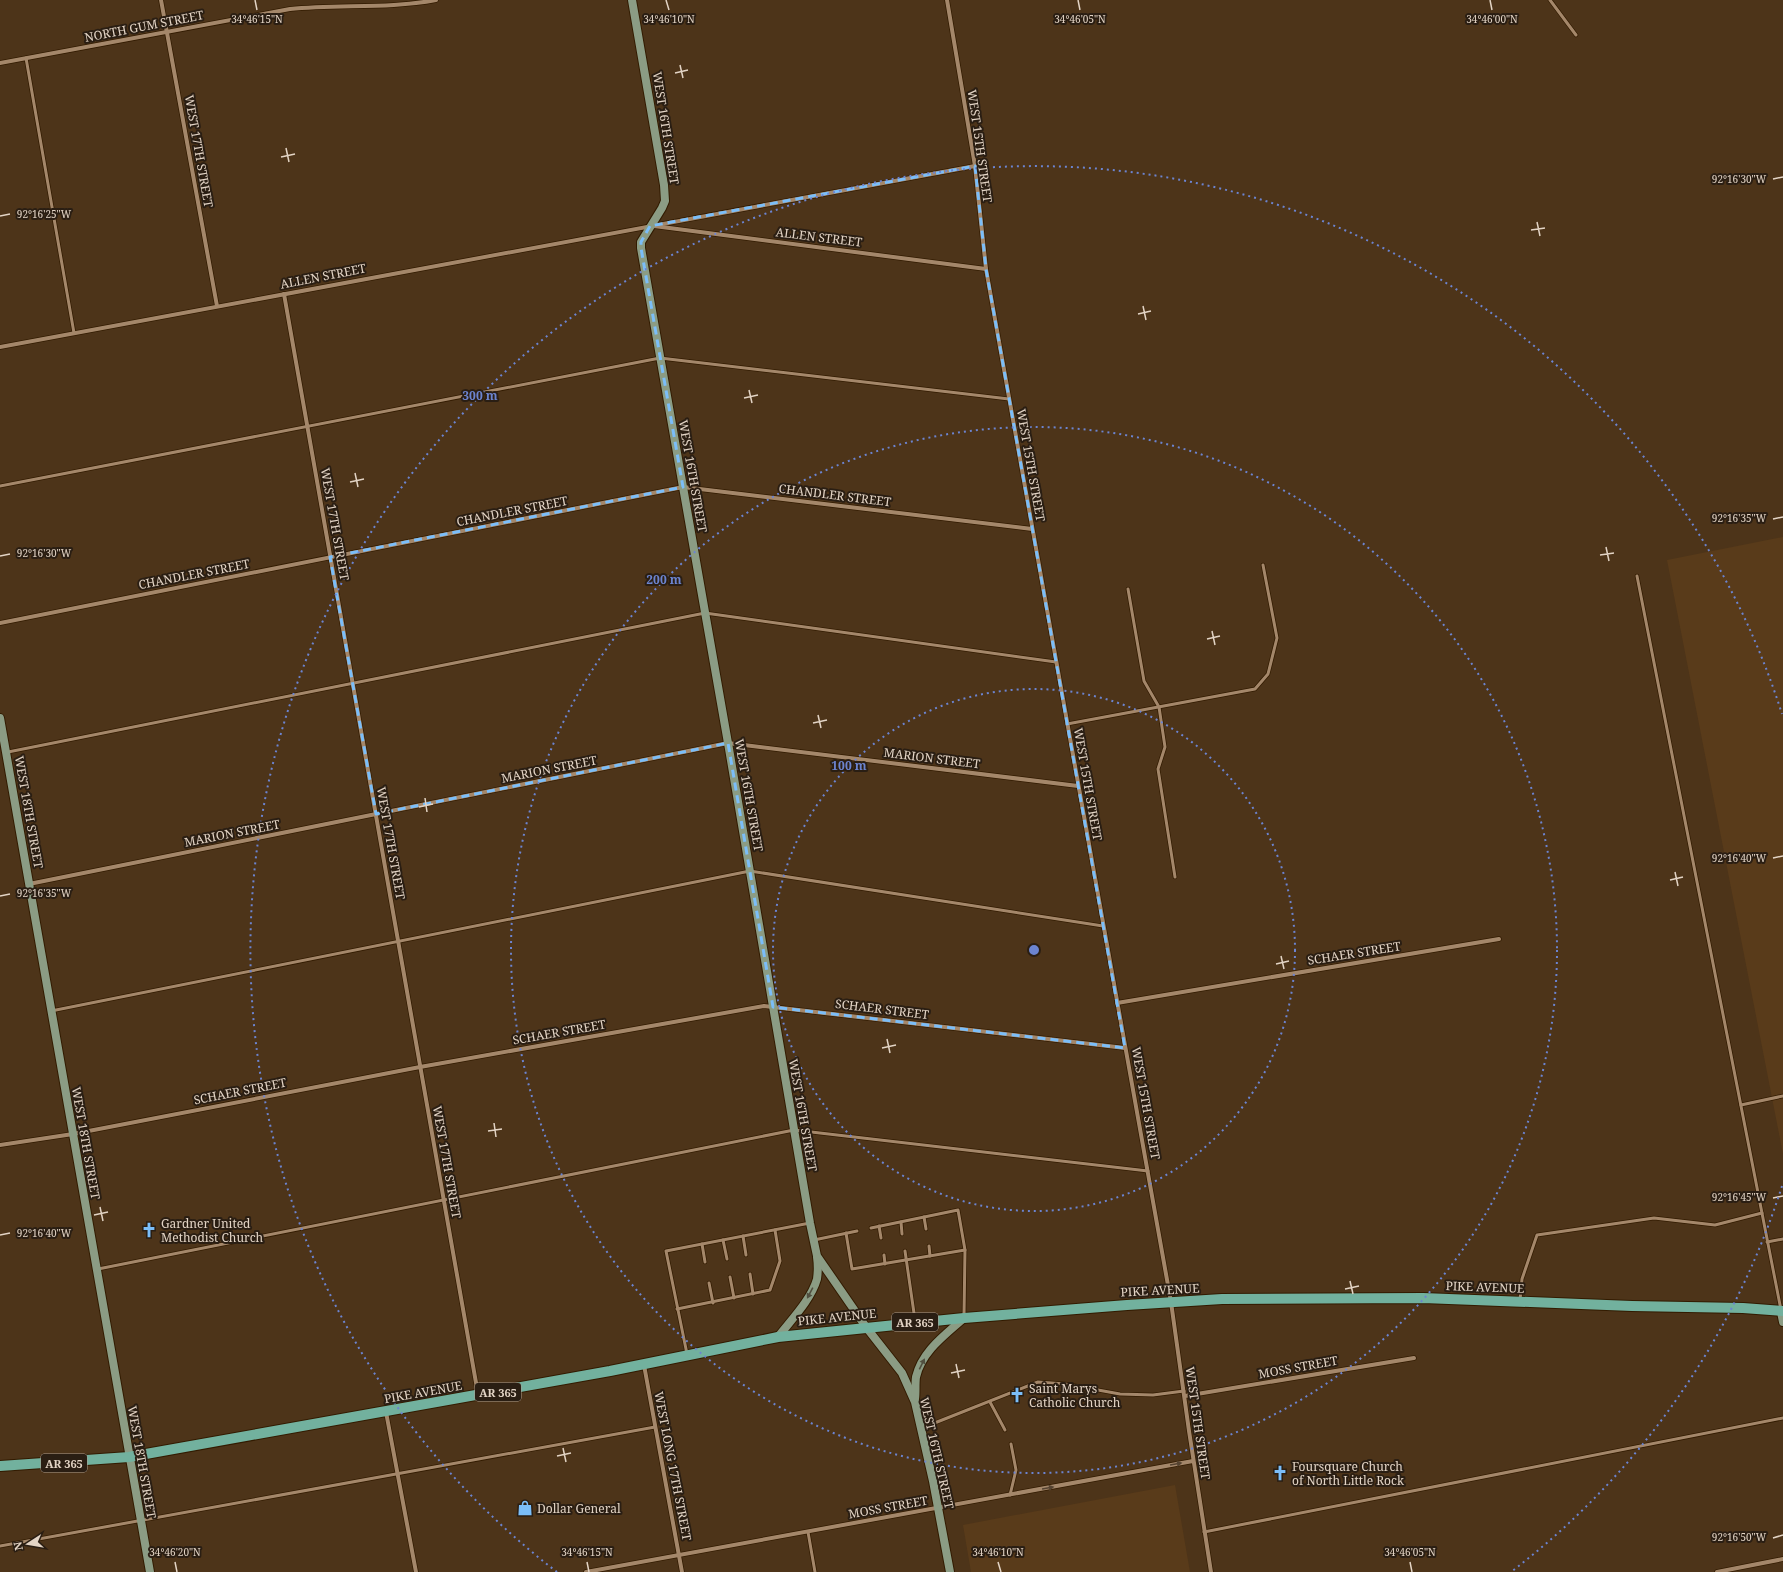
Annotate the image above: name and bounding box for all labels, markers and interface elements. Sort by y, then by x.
street label: NORTH GUM STREET [83,6,206,46]
text: 34°46'15"N [231,12,283,26]
text: 34°46'10"N [643,12,695,26]
text: 34°46'05"N [1054,12,1106,26]
text: 34°46'00"N [1466,12,1518,26]
street label: WEST 16TH STREET [649,70,683,186]
street label: WEST 15TH STREET [964,88,996,204]
street label: WEST 17TH STREET [181,93,217,209]
text: 92°16'30"W [1712,172,1767,186]
text: 92°16'25"W [17,207,72,221]
street label: ALLEN STREET [775,223,864,251]
street label: ALLEN STREET [279,259,368,293]
text: 300 m [462,387,498,404]
street label: WEST 15TH STREET [1013,407,1049,523]
street label: WEST 16TH STREET [675,418,711,534]
street label: WEST 17TH STREET [317,466,353,582]
street label: CHANDLER STREET [778,480,893,510]
street label: CHANDLER STREET [455,492,570,530]
text: 92°16'35"W [1712,511,1767,525]
text: 92°16'30"W [17,546,72,560]
street label: CHANDLER STREET [137,555,252,593]
text: 200 m [646,571,682,588]
street label: WEST 15TH STREET [1070,726,1106,842]
street label: WEST 16TH STREET [731,737,767,853]
street label: MARION STREET [883,744,982,772]
street label: MARION STREET [500,751,599,787]
street label: WEST 18TH STREET [11,754,47,870]
text: 100 m [831,757,867,774]
street label: WEST 17TH STREET [373,785,409,901]
street label: MARION STREET [183,815,282,851]
text: 92°16'40"W [1712,851,1767,865]
text: 92°16'35"W [17,886,72,900]
street label: SCHAER STREET [1306,937,1402,969]
centre of rings [1027,943,1041,957]
street label: SCHAER STREET [834,995,930,1023]
street label: SCHAER STREET [511,1015,607,1049]
street label: WEST 15TH STREET [1128,1045,1164,1161]
street label: WEST 16TH STREET [785,1057,821,1173]
street label: SCHAER STREET [192,1074,288,1108]
street label: WEST 18TH STREET [68,1085,104,1201]
street label: WEST 17TH STREET [429,1104,465,1220]
text: 92°16'45"W [1712,1190,1767,1204]
place label: Gardner United Methodist Church [161,1215,264,1246]
church icon: Gardner United Methodist Church [140,1221,158,1239]
text: 92°16'40"W [17,1226,72,1240]
street label: PIKE AVENUE [1445,1277,1525,1297]
street label: PIKE AVENUE [1120,1279,1200,1301]
one-way arrow [807,1287,813,1299]
street label: PIKE AVENUE [797,1304,877,1330]
road number: AR 365 [892,1313,938,1331]
street label: MOSS STREET [1257,1352,1340,1382]
one-way arrow [919,1358,925,1370]
street label: WEST 15TH STREET [1182,1365,1214,1481]
street label: PIKE AVENUE [383,1377,463,1407]
place label: Saint Marys Catholic Church [1029,1380,1121,1411]
road number: AR 365 [475,1383,521,1401]
church icon: Saint Marys Catholic Church [1008,1386,1026,1404]
street label: WEST LONG 17TH STREET [650,1390,696,1542]
street label: WEST 16TH STREET [916,1396,958,1511]
street label: WEST 18TH STREET [124,1404,160,1520]
road number: AR 365 [41,1454,87,1472]
place label: Foursquare Church of North Little Rock [1292,1458,1405,1489]
one-way arrow [1170,1461,1182,1467]
church icon: Foursquare Church of North Little Rock [1271,1464,1289,1482]
one-way arrow [1042,1485,1055,1491]
street label: MOSS STREET [847,1492,930,1522]
shop icon: Dollar General [516,1499,534,1517]
place label: Dollar General [537,1500,621,1517]
north arrow [8,1524,48,1564]
text: 92°16'50"W [1712,1530,1767,1544]
text: N [9,1540,26,1552]
text: 34°46'20"N [149,1545,201,1559]
text: 34°46'15"N [561,1545,613,1559]
text: 34°46'10"N [972,1545,1024,1559]
text: 34°46'05"N [1384,1545,1436,1559]

